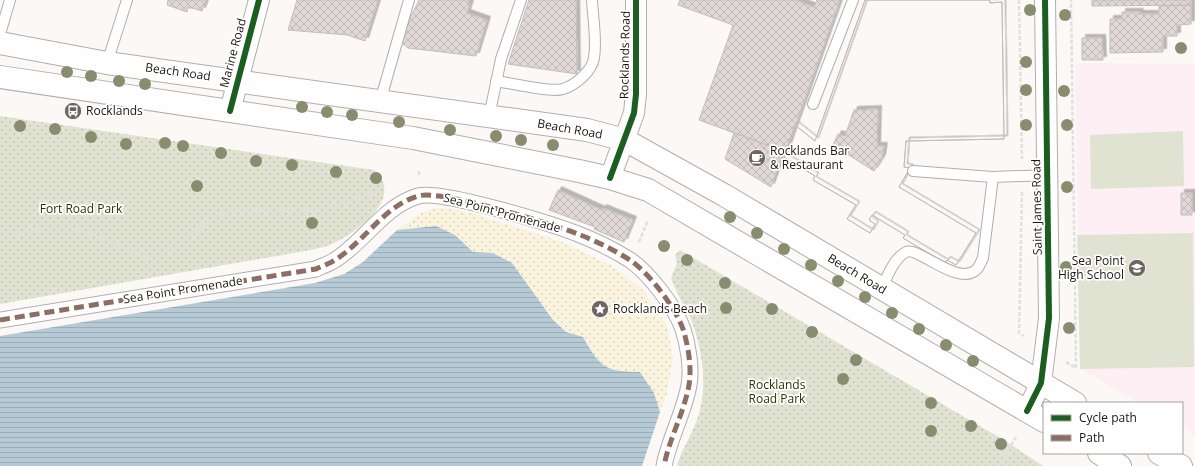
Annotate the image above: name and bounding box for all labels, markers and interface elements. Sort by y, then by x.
street label: Rocklands Road [615,11,634,99]
street label: Marine Road [215,16,250,89]
street label: Beach Road [144,58,212,85]
bus stop icon: Rocklands [63,101,83,121]
place label: Rocklands [86,102,143,119]
street label: Beach Road [536,114,604,143]
place label: Rocklands Bar & Restaurant [770,142,849,173]
cafe icon: Rocklands Bar & Restaurant [747,148,767,168]
street label: Saint James Road [1027,159,1046,255]
street label: Sea Point Promenade [442,189,563,236]
park label: Fort Road Park [40,200,123,217]
street label: Beach Road [825,249,890,298]
place label: Sea Point High School [1058,252,1124,283]
school or university icon: Sea Point High School [1127,258,1147,278]
street label: Sea Point Promenade [122,272,244,307]
place icon: Rocklands Beach [590,299,610,319]
place label: Rocklands Beach [613,300,707,317]
park label: Rocklands Road Park [749,376,806,407]
legend [1043,402,1183,454]
text: Cycle path [1079,409,1137,426]
text: Path [1079,429,1105,446]

